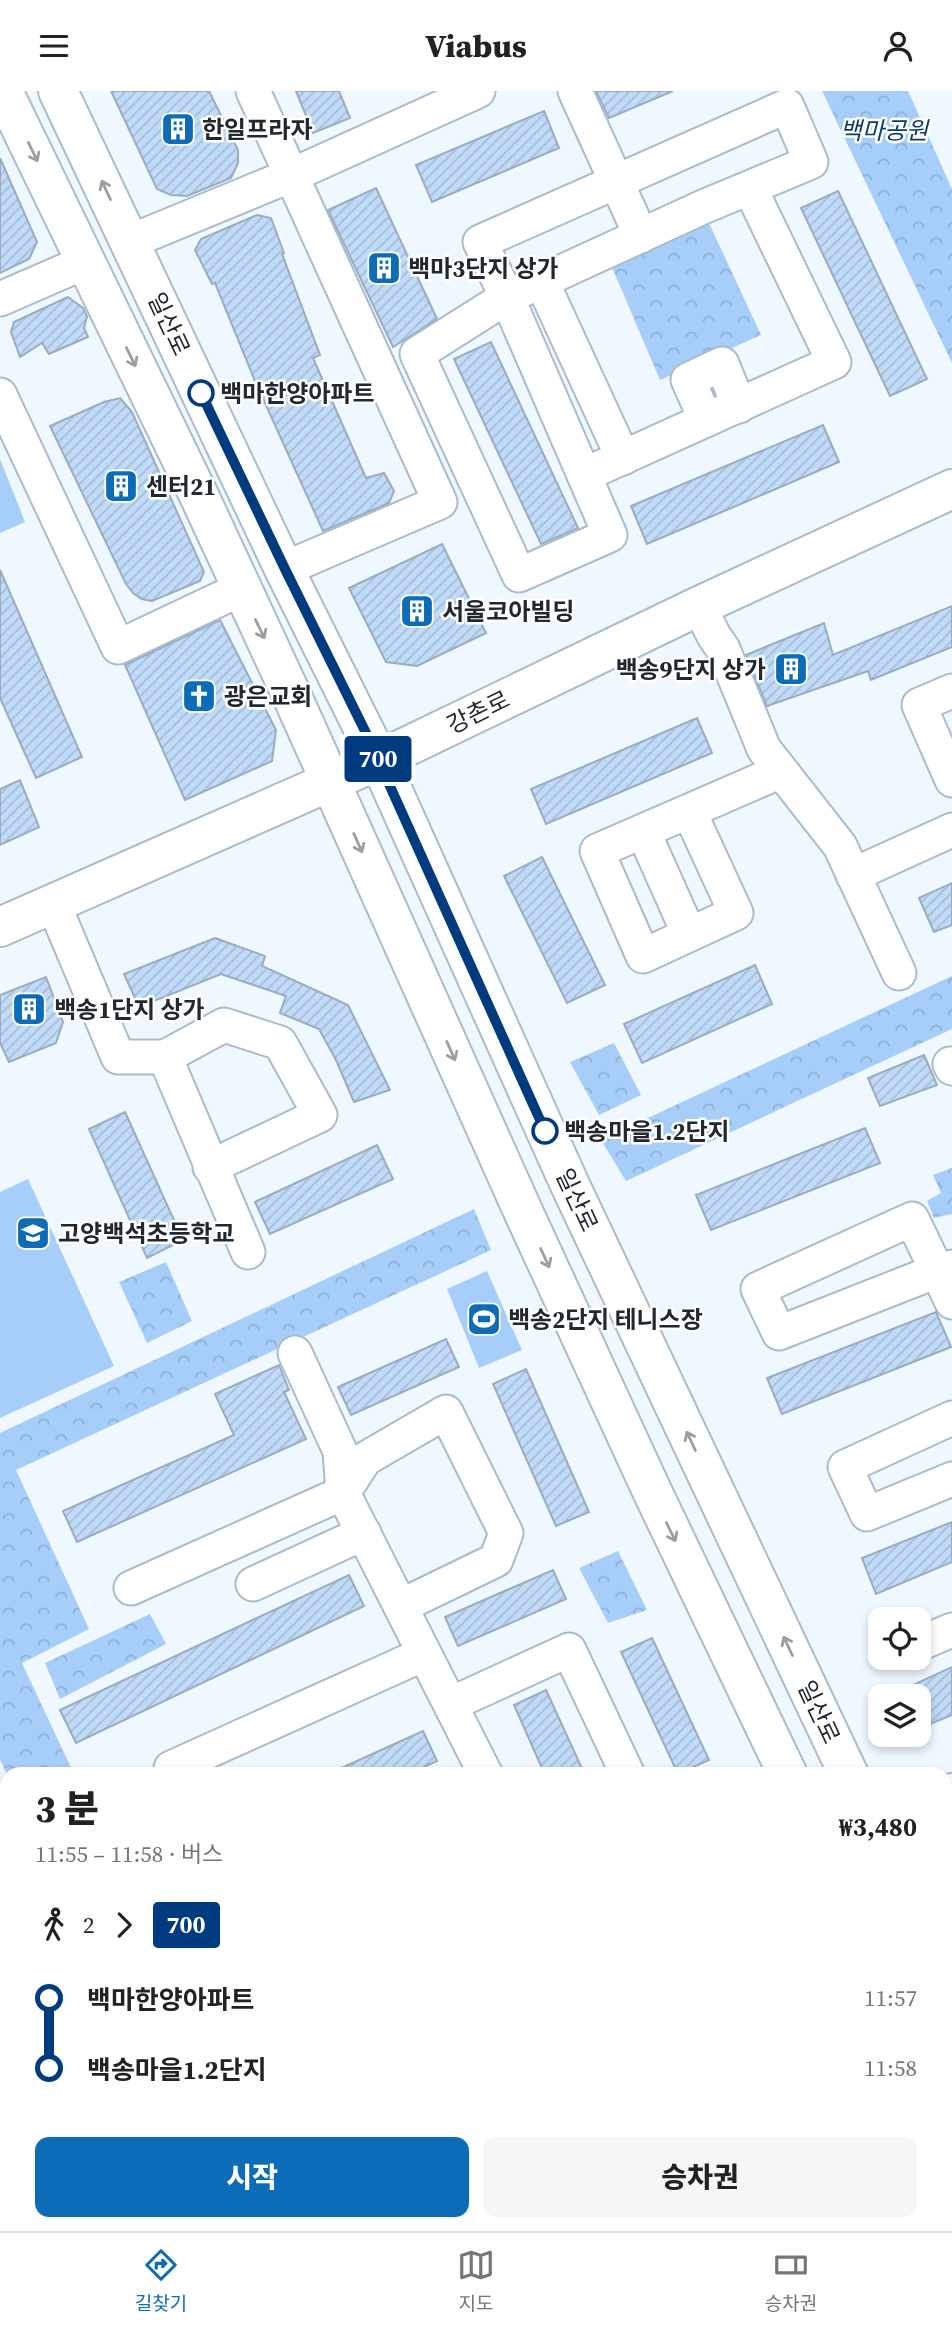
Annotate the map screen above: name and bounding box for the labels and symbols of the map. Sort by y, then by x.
building icon: 한일프라자 [159,110,197,148]
place label: 한일프라자 [202,113,312,146]
park label: 백마공원 [840,114,930,147]
one-way arrow [26,141,40,162]
one-way arrow [98,180,112,201]
building icon: 백마3단지 상가 [365,249,403,287]
place label: 백마3단지 상가 [408,252,559,285]
street label: 일산로 [140,287,198,361]
one-way arrow [125,346,139,367]
place label: 백마한양아파트 [220,377,375,410]
marker: 백마한양아파트 [188,380,214,406]
building icon: 센터21 [102,467,140,505]
place label: 센터21 [146,470,216,503]
building icon: 서울코아빌딩 [398,592,436,630]
place label: 서울코아빌딩 [442,595,574,628]
one-way arrow [254,618,268,639]
building icon: 백송9단지 상가 [772,650,810,688]
place label: 백송9단지 상가 [615,653,766,686]
church icon: 광은교회 [180,677,218,715]
place label: 광은교회 [224,680,312,713]
street label: 강촌로 [441,683,515,741]
line badge: 700 [338,736,418,782]
one-way arrow [352,832,365,854]
building icon: 백송1단지 상가 [10,990,48,1028]
place label: 백송1단지 상가 [54,993,205,1026]
one-way arrow [445,1040,458,1061]
place label: 백송마을1.2단지 [564,1115,730,1148]
marker: 백송마을1.2단지 [532,1118,558,1144]
street label: 일산로 [548,1163,606,1237]
school or university icon: 고양백석초등학교 [14,1214,52,1252]
place label: 고양백석초등학교 [58,1217,235,1250]
one-way arrow [539,1248,552,1269]
sports icon: 백송2단지 테니스장 [465,1300,503,1338]
place label: 백송2단지 테니스장 [508,1303,703,1336]
one-way arrow [684,1431,697,1452]
one-way arrow [665,1521,678,1542]
one-way arrow [781,1636,795,1657]
street label: 일산로 [790,1675,848,1749]

